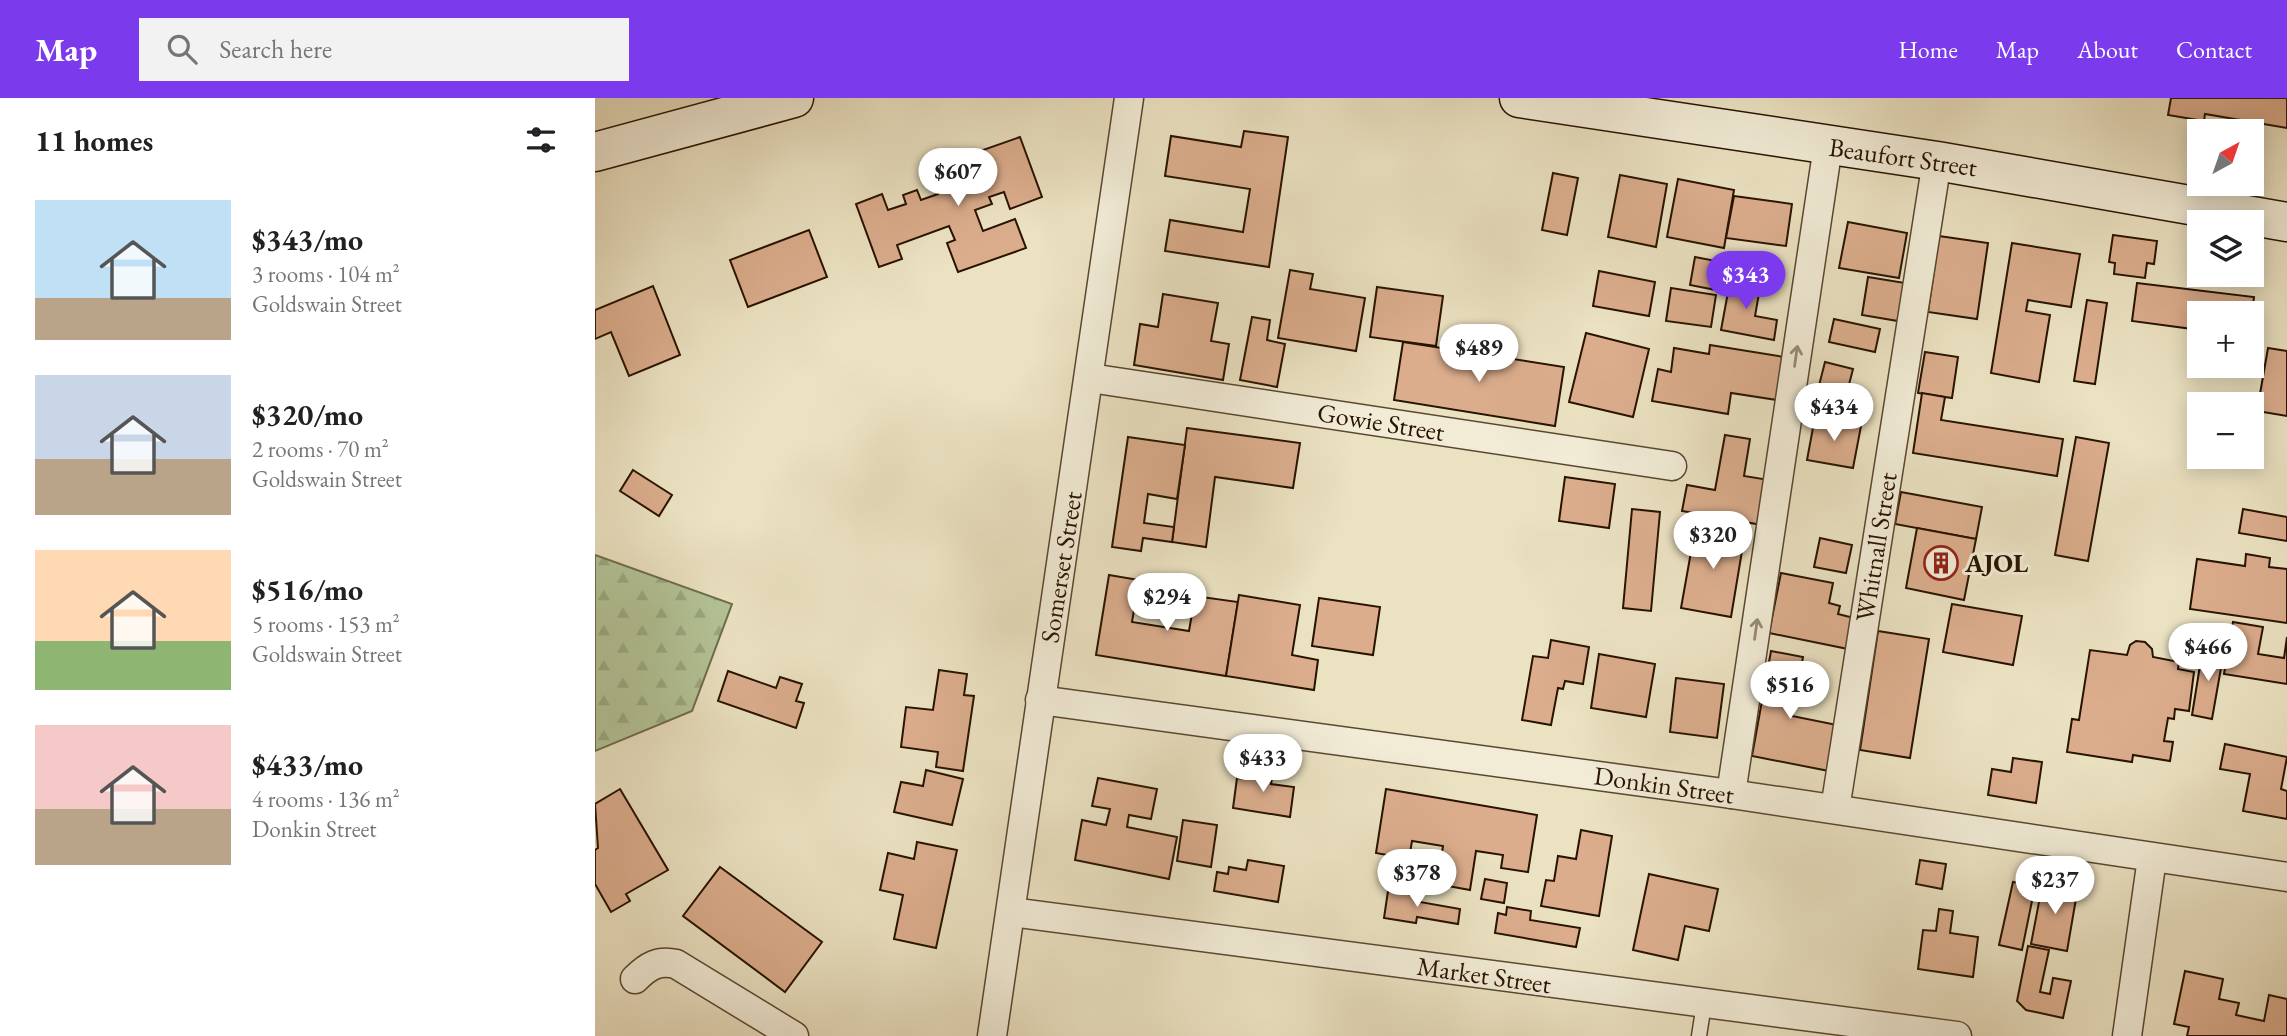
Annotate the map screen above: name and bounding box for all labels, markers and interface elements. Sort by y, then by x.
search box [139,18,629,81]
text: Map [35,28,97,71]
icon: search [163,30,201,68]
text: Search here [219,32,332,66]
text: Home [1898,34,1958,65]
text: Map [1996,34,2039,65]
text: About [2077,34,2138,65]
text: Contact [2176,34,2252,65]
north arrow [2187,119,2265,196]
map controls [2187,119,2264,469]
text: 11 homes [35,121,153,160]
icon: filters [522,121,560,159]
street label: Beaufort Street [1827,130,1979,184]
pin: $607 [917,148,999,208]
text: $607 [934,156,982,186]
button: layers [2187,210,2264,287]
text: $343/mo [252,220,363,259]
icon: home [91,228,175,312]
pin: $343 [1705,252,1787,311]
text: 3 rooms · 104 m² [252,259,400,289]
text: $343 [1722,259,1770,289]
text: Goldswain Street [252,289,402,319]
button: + [2187,301,2264,378]
pin: $489 [1438,324,1520,384]
text: $489 [1455,332,1503,362]
one-way arrow [1790,345,1803,368]
pin: $434 [1793,384,1875,443]
text: $434 [1810,391,1858,421]
button: − [2187,392,2264,469]
text: $320/mo [252,395,363,434]
street label: Gowie Street [1315,395,1447,449]
icon: home [91,403,175,487]
text: 2 rooms · 70 m² [252,434,389,464]
text: Goldswain Street [252,464,402,494]
street label: Whitnall Street [1847,470,1905,624]
street label: Somerset Street [1032,489,1090,645]
pin: $320 [1672,512,1754,571]
text: $320 [1689,519,1737,549]
building icon: AJOL [1922,544,1960,582]
place label: AJOL [1964,546,2029,580]
text: $516/mo [252,570,363,609]
pin: $294 [1126,574,1208,633]
icon: home [91,578,175,662]
text: $294 [1143,581,1191,611]
text: 5 rooms · 153 m² [252,609,400,639]
one-way arrow [1750,618,1763,641]
pin: $466 [2167,624,2249,683]
text: $466 [2184,631,2232,661]
text: Goldswain Street [252,639,402,669]
pin: $516 [1749,662,1831,721]
text: $516 [1766,669,1814,699]
pin: $433 [1222,734,1304,794]
text: $433 [1239,742,1287,772]
text: $433/mo [252,745,363,784]
icon: home [91,753,175,837]
street label: Donkin Street [1592,758,1736,812]
text: 4 rooms · 136 m² [252,784,400,814]
text: Donkin Street [252,814,377,844]
pin: $378 [1376,850,1458,909]
pin: $237 [2014,856,2096,916]
text: $378 [1393,857,1441,887]
text: $237 [2031,864,2079,894]
street label: Market Street [1415,949,1553,1001]

